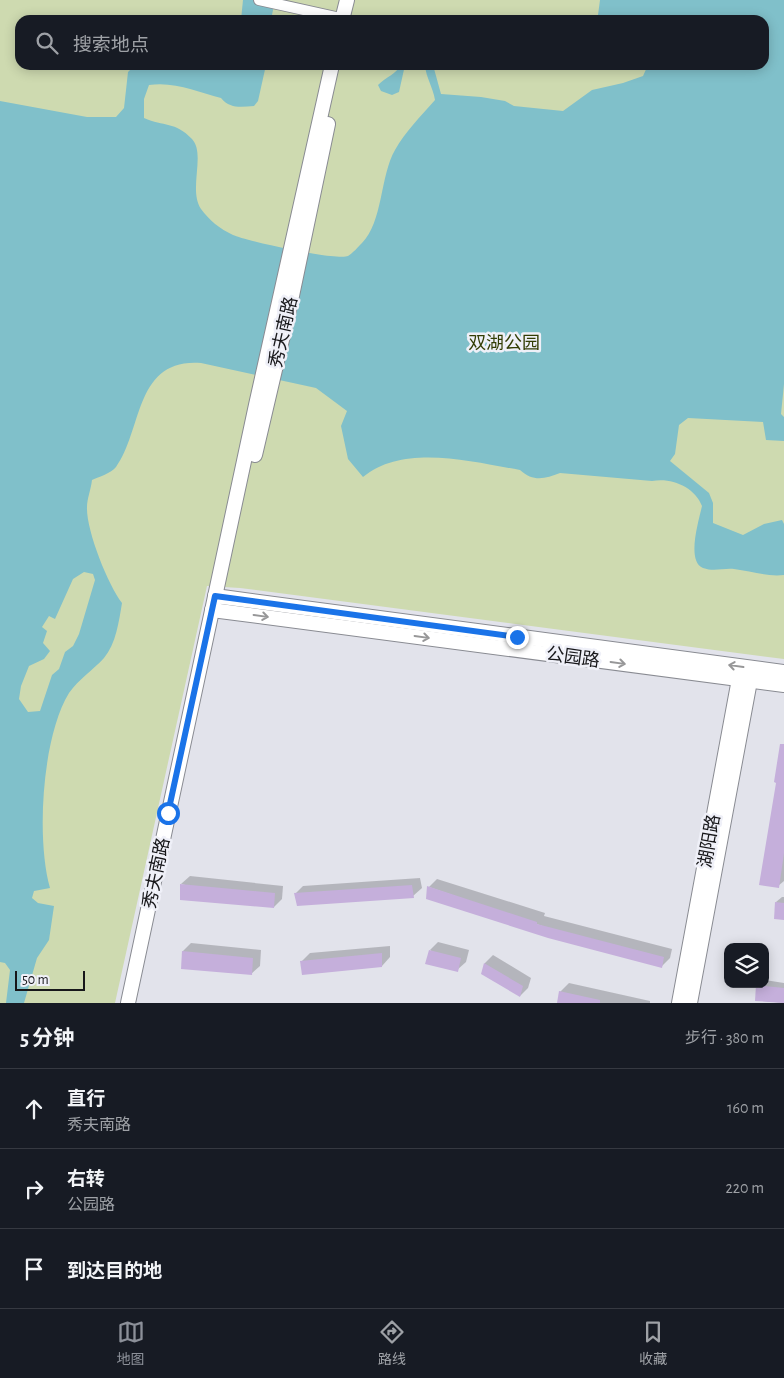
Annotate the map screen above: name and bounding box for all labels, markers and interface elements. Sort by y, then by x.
search box [15,15,769,70]
icon: search [33,29,61,57]
text: 搜索地点 [73,36,149,55]
street label: 秀夫南路 [265,295,301,369]
park label: 双湖公园 [468,334,540,353]
one-way arrow [252,611,268,621]
route end [506,626,529,649]
one-way arrow [413,633,429,643]
street label: 公园路 [545,643,601,671]
one-way arrow [609,658,625,668]
one-way arrow [728,661,744,671]
route start [157,802,180,825]
street label: 湖阳路 [694,813,724,869]
street label: 秀夫南路 [139,836,173,910]
map controls [724,943,769,988]
button: layers [724,943,769,988]
scale bar [15,968,85,991]
text: 50 m [22,973,49,987]
text: 5 分钟 [20,1028,74,1049]
text: 步行 · 380 m [685,1030,764,1046]
text: 直行 [67,1090,105,1109]
icon: ahead [20,1095,48,1123]
text: 160 m [727,1100,764,1116]
text: 秀夫南路 [67,1117,131,1133]
text: 右转 [67,1170,105,1189]
icon: right [20,1175,48,1203]
text: 220 m [726,1180,764,1196]
text: 公园路 [67,1197,115,1213]
icon: arrive [20,1255,48,1283]
text: 到达目的地 [67,1262,162,1281]
tab: 地图 [117,1318,145,1369]
tab: 路线 [378,1318,406,1369]
tab: 收藏 [639,1318,667,1369]

